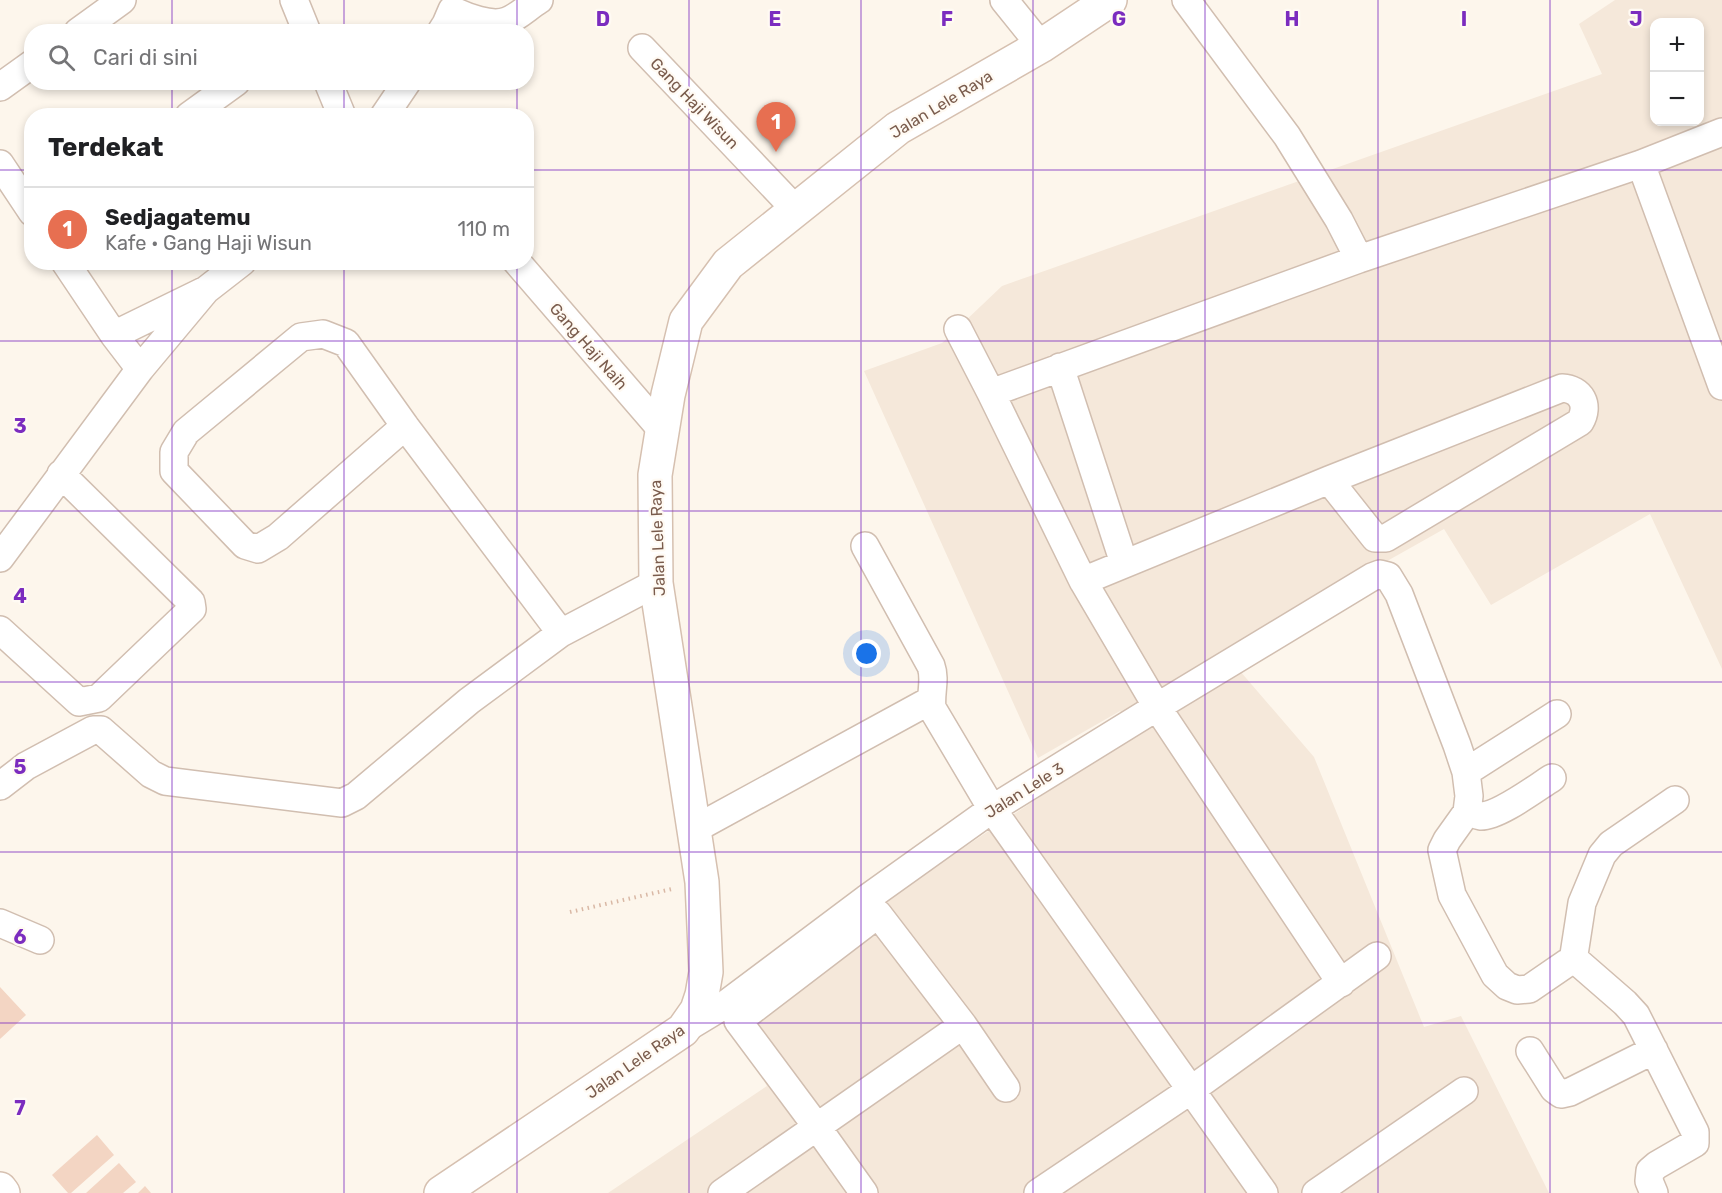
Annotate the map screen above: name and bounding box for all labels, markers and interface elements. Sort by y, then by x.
text: D [596,7,610,31]
text: E [769,7,781,31]
text: F [941,7,953,31]
text: G [1112,7,1126,31]
text: H [1285,7,1299,31]
text: I [1461,7,1467,31]
text: J [1629,7,1643,31]
map controls [1650,18,1704,126]
button: + [1650,18,1704,72]
search box [24,24,534,90]
icon: search [45,41,78,74]
text: Cari di sini [93,44,198,71]
street label: Gang Haji Wisun [646,54,743,153]
street label: Jalan Lele Raya [887,66,996,143]
button: − [1650,72,1704,126]
pin: 1 [756,102,796,152]
text: Terdekat [48,132,163,163]
text: Sedjagatemu [105,204,251,231]
text: 1 [63,217,72,241]
text: 110 m [458,217,510,241]
text: Kafe · Gang Haji Wisun [105,231,312,255]
street label: Gang Haji Naih [546,299,631,394]
text: 3 [13,414,27,438]
street label: Jalan Lele Raya [646,480,669,596]
text: 4 [13,584,27,608]
your location [852,639,881,668]
text: 5 [14,755,27,779]
street label: Jalan Lele 3 [981,759,1067,822]
text: 6 [13,925,27,949]
street label: Jalan Lele Raya [582,1020,688,1103]
text: 7 [14,1096,26,1120]

